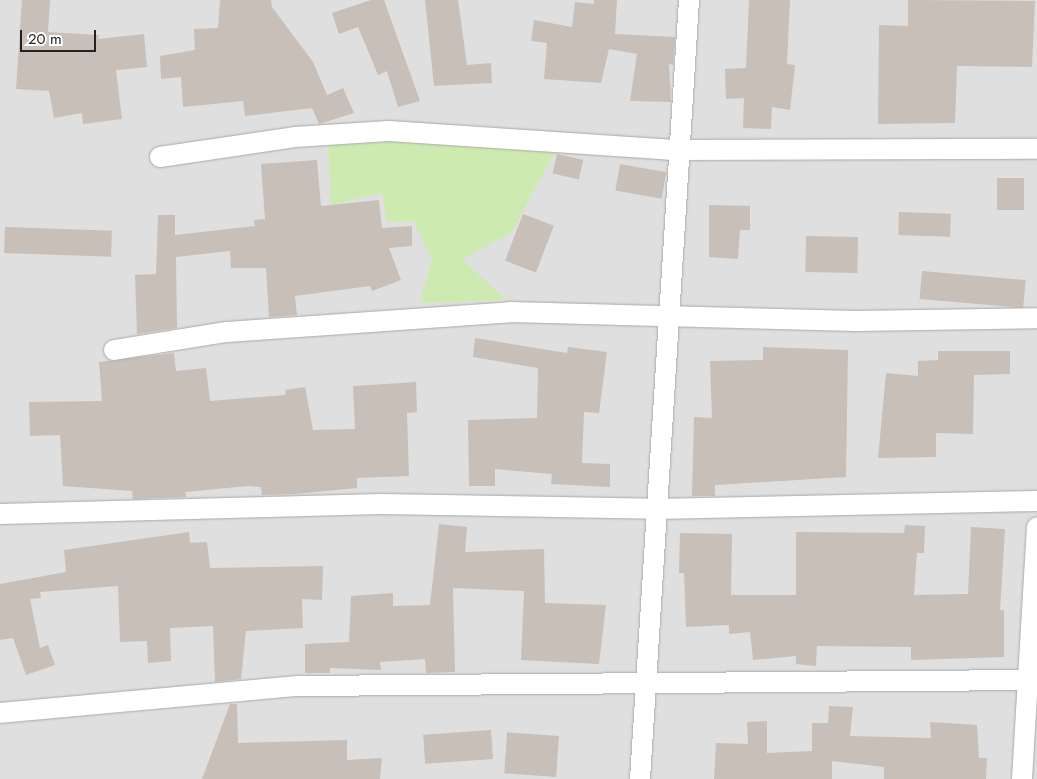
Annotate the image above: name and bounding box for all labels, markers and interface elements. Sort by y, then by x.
scale bar [22,20,99,52]
text: 20 m [28,28,62,50]

